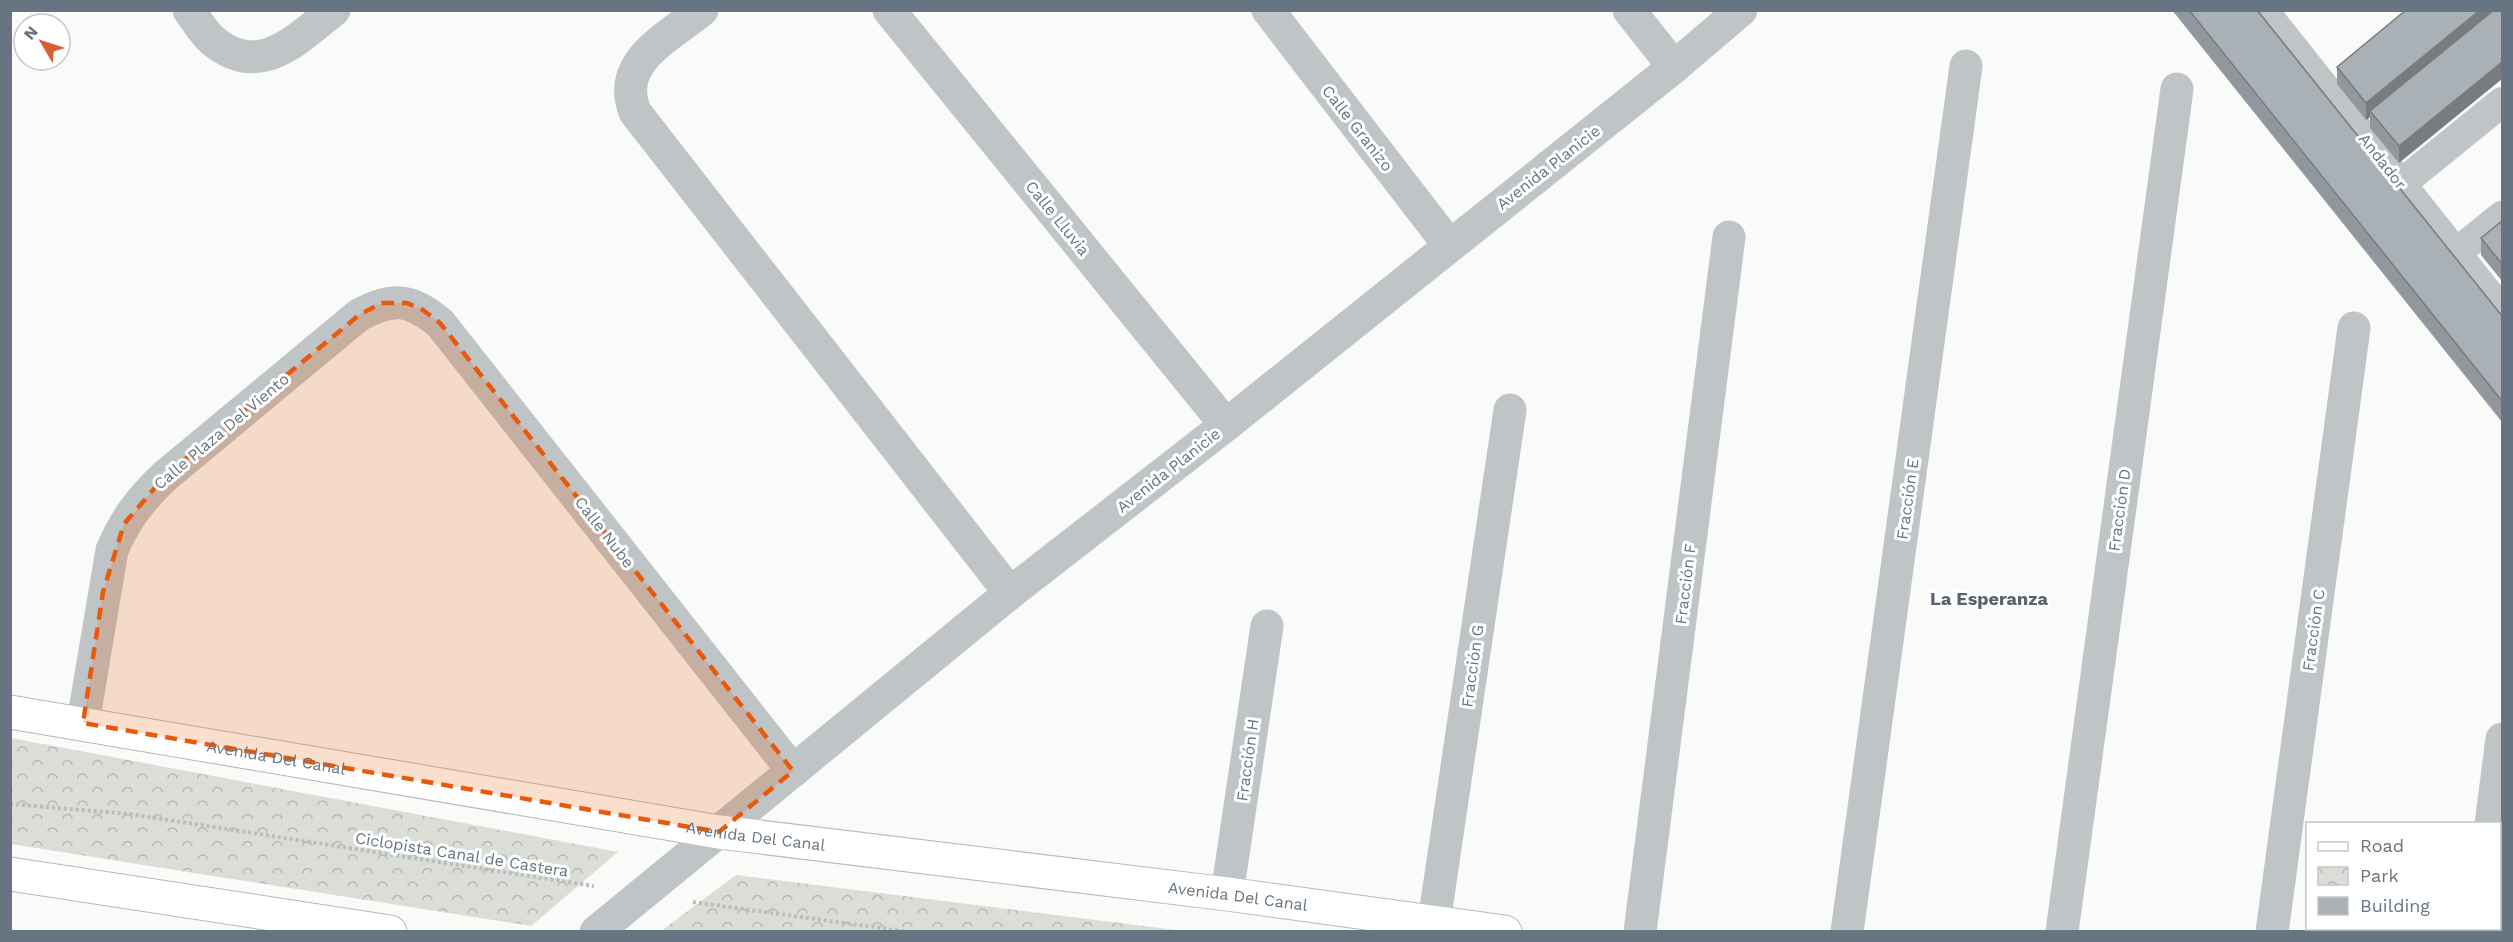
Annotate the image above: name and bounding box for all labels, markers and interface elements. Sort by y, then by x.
north arrow [12,12,72,72]
text: N [20,22,42,43]
street label: Calle Granizo [1318,82,1397,175]
street label: Avenida Planicie [1493,121,1604,214]
street label: Andador [2355,130,2411,193]
street label: Calle Lluvia [1022,177,1093,259]
street label: Calle Plaza Del Viento [150,369,293,494]
street label: Avenida Planicie [1113,424,1224,517]
street label: Fracción E [1892,457,1923,541]
street label: Fracción D [2104,468,2135,553]
street label: Calle Nube [571,493,638,572]
street label: Fracción F [1671,542,1700,626]
district label: La Esperanza [1930,588,2048,609]
street label: Fracción C [2298,588,2329,672]
street label: Fracción G [1457,624,1488,709]
street label: Fracción H [1232,717,1263,803]
street label: Avenida Del Canal [205,736,347,779]
street label: Avenida Del Canal [684,818,827,855]
legend [2306,822,2501,930]
street label: Ciclopista Canal de Castera [354,828,570,881]
text: Road [2360,835,2404,856]
text: Park [2360,865,2399,886]
street label: Avenida Del Canal [1167,878,1309,915]
text: Building [2360,895,2430,916]

